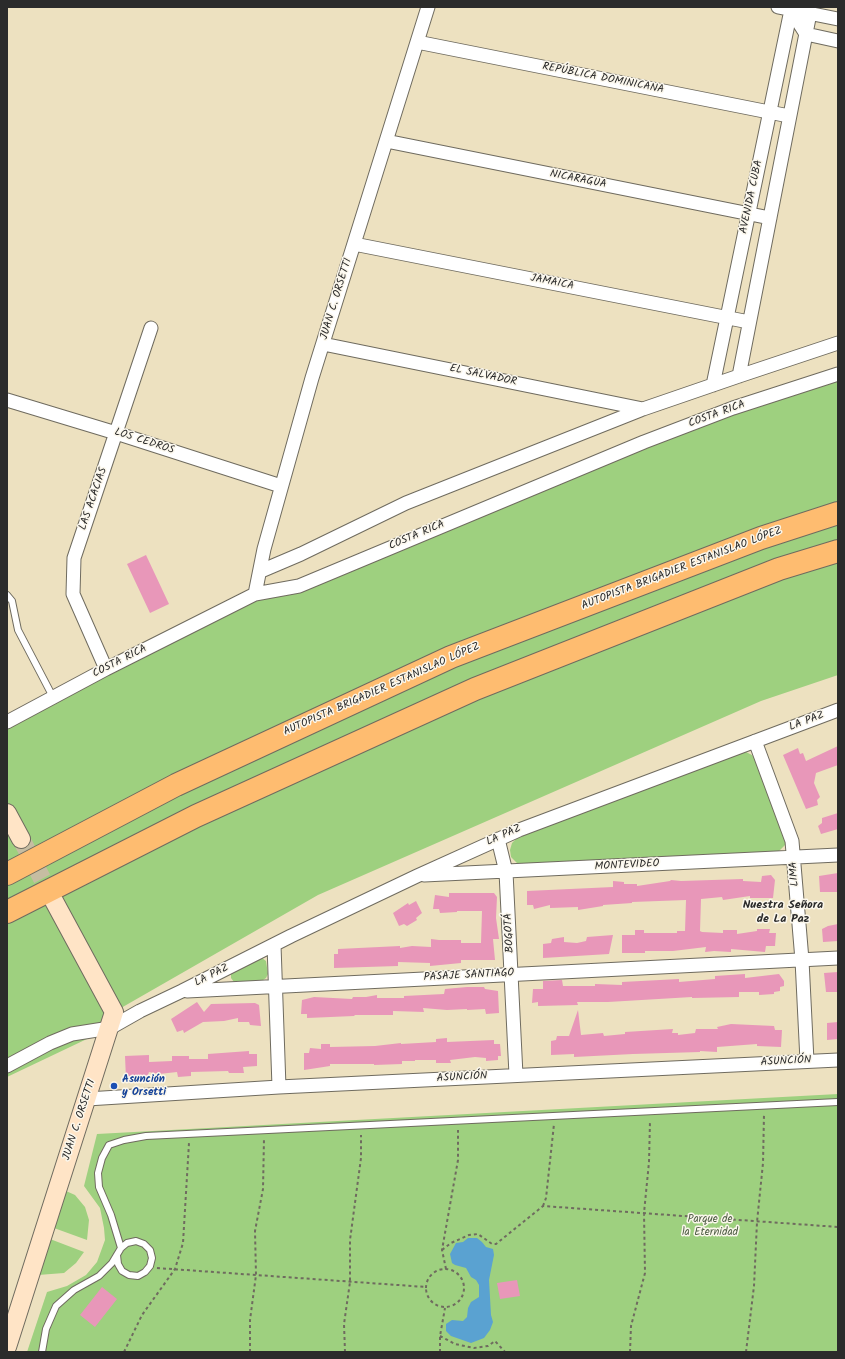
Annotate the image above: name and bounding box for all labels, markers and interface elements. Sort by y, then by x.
street label: REPÚBLICA DOMINICANA [541,61,665,97]
street label: AVENIDA CUBA [738,159,766,235]
street label: NICARAGUA [549,168,607,192]
street label: JUAN C. ORSETTI [318,257,356,341]
street label: JAMAICA [529,272,575,294]
street label: EL SALVADOR [448,362,518,390]
street label: COSTA RICA [687,399,747,431]
street label: LOS CEDROS [112,426,176,458]
street label: LAS ACACIAS [77,466,111,532]
street label: COSTA RICA [387,518,447,554]
street label: AUTOPISTA BRIGADIER ESTANISLAO LÓPEZ [580,525,784,613]
street label: AUTOPISTA BRIGADIER ESTANISLAO LÓPEZ [282,641,482,739]
street label: COSTA RICA [91,643,149,681]
street label: LA PAZ [788,709,826,735]
street label: LA PAZ [485,823,523,849]
street label: MONTEVIDEO [594,858,660,874]
street label: LIMA [788,861,802,887]
district label: Nuestra Señora de La Paz [743,899,823,927]
street label: BOGOTÁ [502,913,518,953]
street label: LA PAZ [193,962,231,990]
street label: PASAJE SANTIAGO [423,967,515,985]
street label: ASUNCIÓN [760,1054,812,1070]
street label: ASUNCIÓN [436,1070,488,1086]
place label: Asunción y Orsetti [122,1073,166,1099]
street label: JUAN C. ORSETTI [61,1078,99,1162]
marker: Asunción y Orsetti [109,1081,119,1091]
park label: Parque de la Eternidad [682,1213,738,1239]

